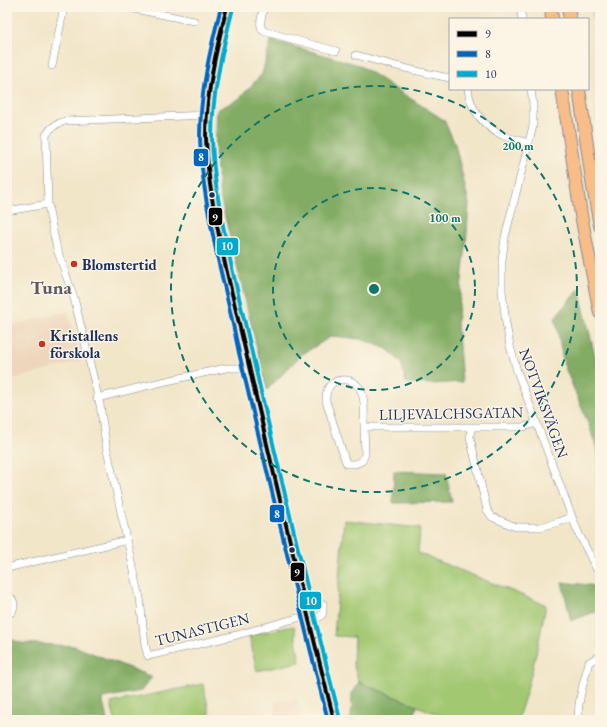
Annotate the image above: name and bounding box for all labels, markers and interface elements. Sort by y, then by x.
legend [449,18,589,90]
text: 9 [485,26,491,42]
text: 8 [485,46,491,62]
text: 10 [485,66,497,82]
text: 200 m [502,138,534,154]
line badge: 8 [193,148,209,167]
text: 8 [198,150,204,164]
unlabelled marker [207,190,217,200]
line badge: 9 [208,207,223,226]
text: 9 [212,210,218,224]
text: 100 m [429,210,461,226]
line badge: 10 [216,237,239,256]
text: 10 [221,239,233,253]
place label: Blomstertid [82,255,158,274]
marker: Blomstertid [69,259,79,269]
district label: Tuna [30,275,72,300]
centre of rings [367,282,381,296]
place label: Kristallens förskola [50,326,118,362]
marker: Kristallens förskola [37,339,47,349]
street label: NOTVIKSVÄGEN [515,346,573,461]
street label: LILJEVALCHSGATAN [379,402,523,424]
line badge: 8 [269,504,285,523]
text: 8 [274,507,280,521]
unlabelled marker [287,545,297,555]
line badge: 9 [290,562,305,582]
text: 9 [294,565,300,579]
line badge: 10 [299,591,322,610]
text: 10 [305,594,317,608]
street label: TUNASTIGEN [153,608,251,650]

